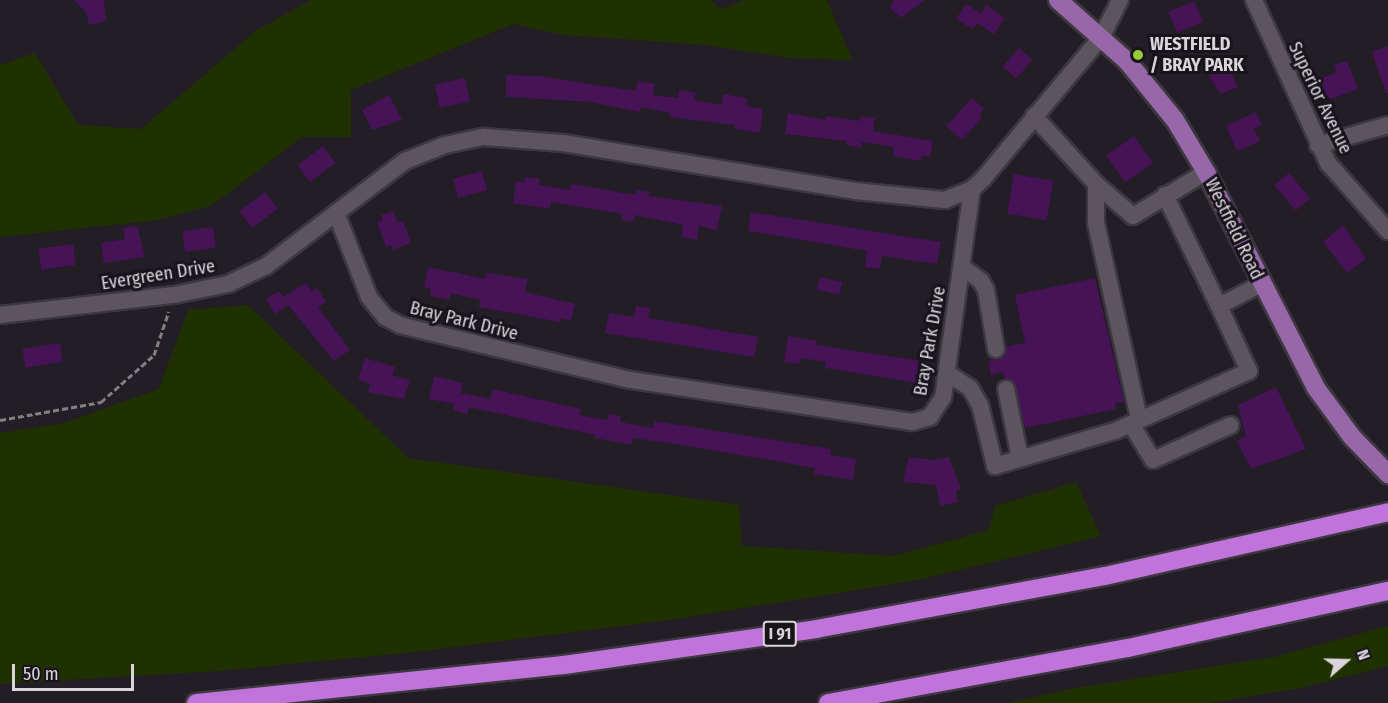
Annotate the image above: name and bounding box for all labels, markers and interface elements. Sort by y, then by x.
place label: WESTFIELD / BRAY PARK [1150,34,1244,76]
street label: Superior Avenue [1284,39,1356,157]
marker: WESTFIELD / BRAY PARK [1131,48,1145,62]
street label: Westfield Road [1200,175,1268,283]
street label: Evergreen Drive [100,255,216,295]
street label: Bray Park Drive [910,285,950,397]
street label: Bray Park Drive [408,297,520,345]
road number: I 91 [762,621,798,647]
north arrow [1316,631,1376,691]
text: N [1353,647,1374,662]
scale bar [15,652,136,690]
text: 50 m [23,663,59,685]

